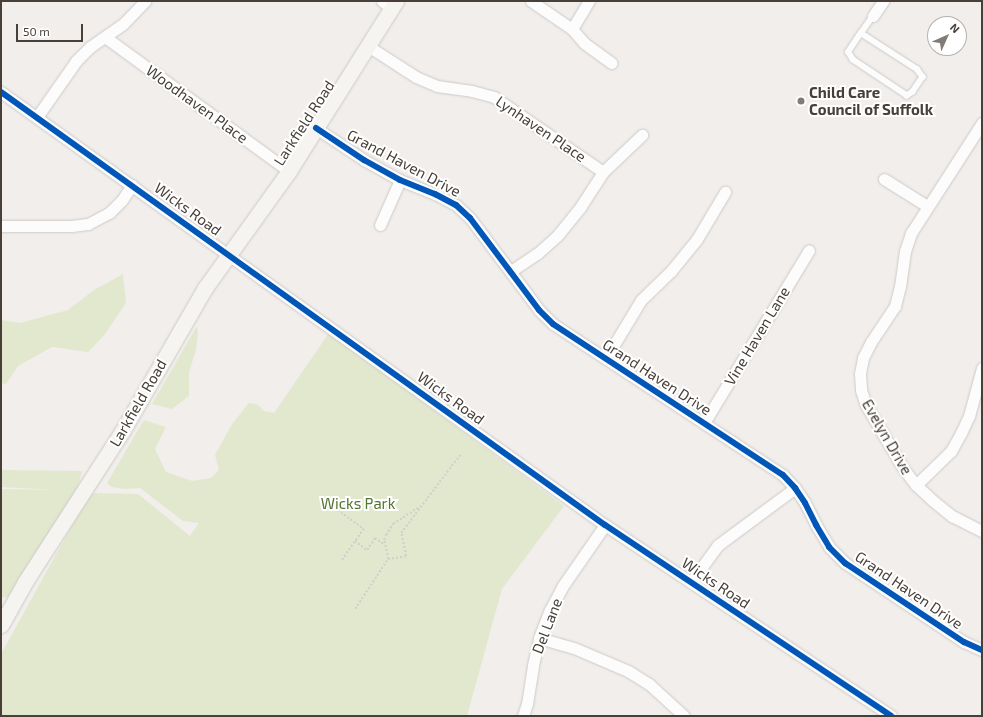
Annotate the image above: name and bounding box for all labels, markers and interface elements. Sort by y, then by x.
scale bar [18,16,85,42]
north arrow [927,16,967,56]
text: N [948,20,963,35]
text: 50 m [23,24,50,38]
street label: Woodhaven Place [143,61,251,147]
street label: Larkfield Road [270,77,338,169]
place label: Child Care Council of Suffolk [809,83,934,118]
street label: Lynhaven Place [492,92,590,166]
marker: Child Care Council of Suffolk [796,96,806,106]
street label: Grand Haven Drive [344,125,464,201]
street label: Wicks Road [151,179,225,239]
street label: Vine Haven Lane [720,283,794,389]
street label: Grand Haven Drive [599,335,715,419]
street label: Larkfield Road [106,356,170,450]
street label: Wicks Road [414,368,488,428]
street label: Evelyn Drive [858,396,916,478]
park label: Wicks Park [321,495,395,513]
street label: Grand Haven Drive [852,547,966,633]
street label: Wicks Road [678,554,754,612]
street label: Del Lane [528,595,566,657]

